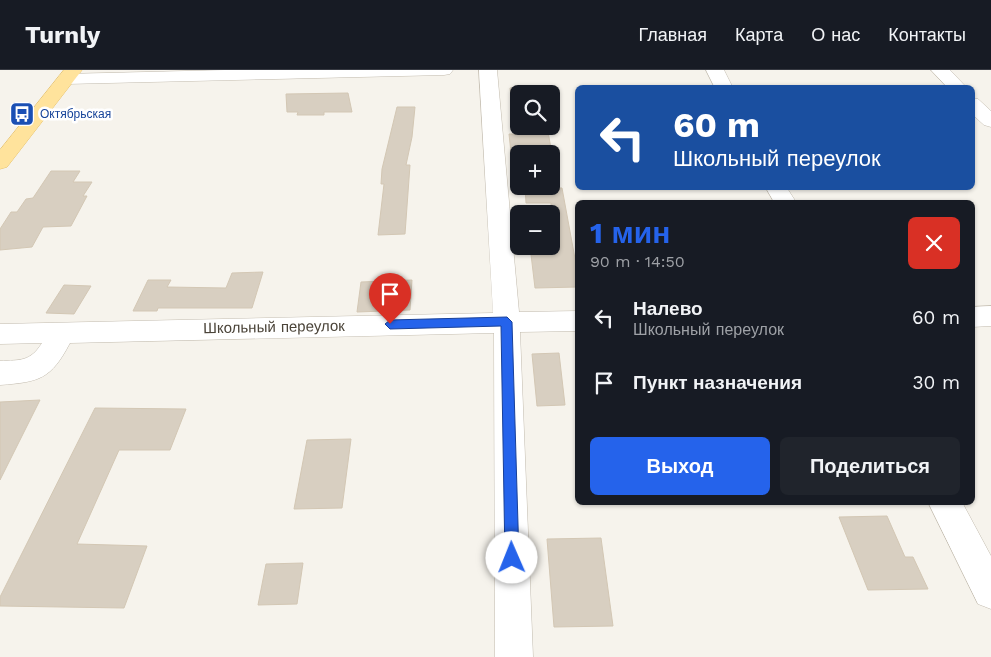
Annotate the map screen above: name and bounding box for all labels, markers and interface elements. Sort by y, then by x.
text: Turnly [25,21,100,49]
text: Главная [638,24,707,45]
text: Карта [735,24,783,45]
text: О нас [811,24,860,45]
text: Контакты [888,24,966,45]
map controls [510,85,560,255]
button: search [510,85,560,135]
bus stop icon: Октябрьская [9,101,35,127]
text: 60 m [673,104,760,146]
icon: left [590,105,655,170]
place label: Октябрьская [40,107,111,121]
button: + [510,145,560,195]
text: Школьный переулок [673,146,881,171]
button: − [510,205,560,255]
text: 1 мин [590,215,670,250]
button: close [908,217,960,269]
text: 90 m · 14:50 [590,252,685,271]
pin [369,273,411,324]
icon: arrive [376,280,404,308]
text: Налево [633,297,703,320]
icon: left [590,304,618,332]
text: 60 m [912,306,960,329]
street label: Школьный переулок [203,317,345,337]
text: Школьный переулок [633,320,784,339]
icon: arrive [590,369,618,397]
text: Пункт назначения [633,371,802,394]
text: 30 m [913,371,960,394]
button: Выход [590,437,770,495]
button: Поделиться [780,437,960,495]
position arrow [485,531,537,583]

